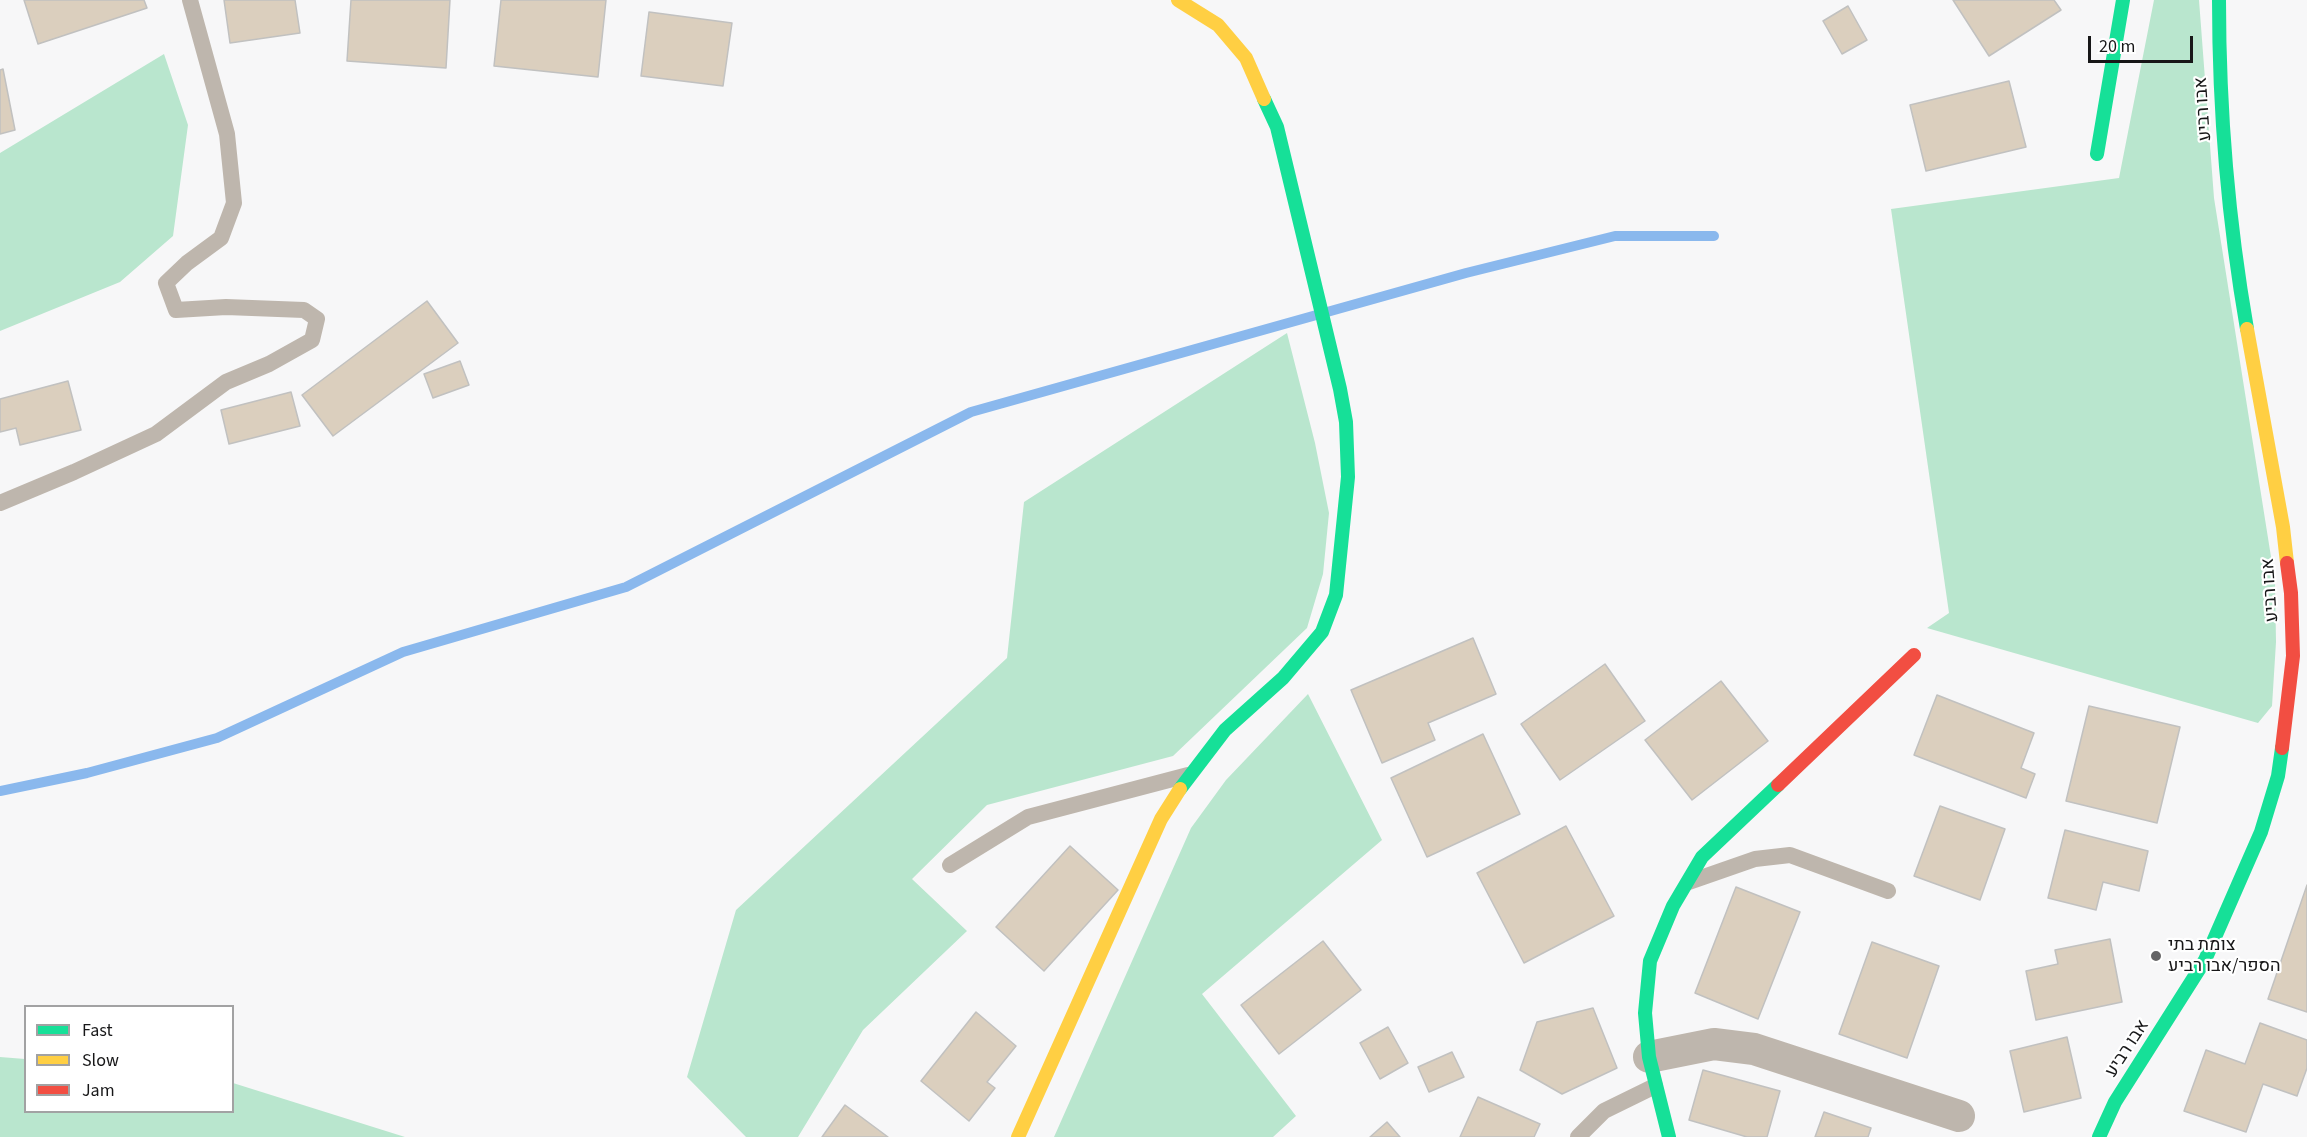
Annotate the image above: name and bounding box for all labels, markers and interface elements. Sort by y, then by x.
scale bar [2091,24,2196,62]
text: 20 m [2099,34,2135,59]
street label: אבו רביע [2191,76,2217,142]
street label: אבו רביע [2258,557,2284,623]
place label: צומת בתי הספר/אבו רביע [2168,935,2281,978]
marker: צומת בתי הספר/אבו רביע [2149,949,2163,963]
legend [24,1005,234,1113]
street label: אבו רביע [2101,1016,2155,1082]
text: Fast [82,1018,113,1043]
text: Slow [82,1048,119,1073]
text: Jam [82,1078,115,1103]

